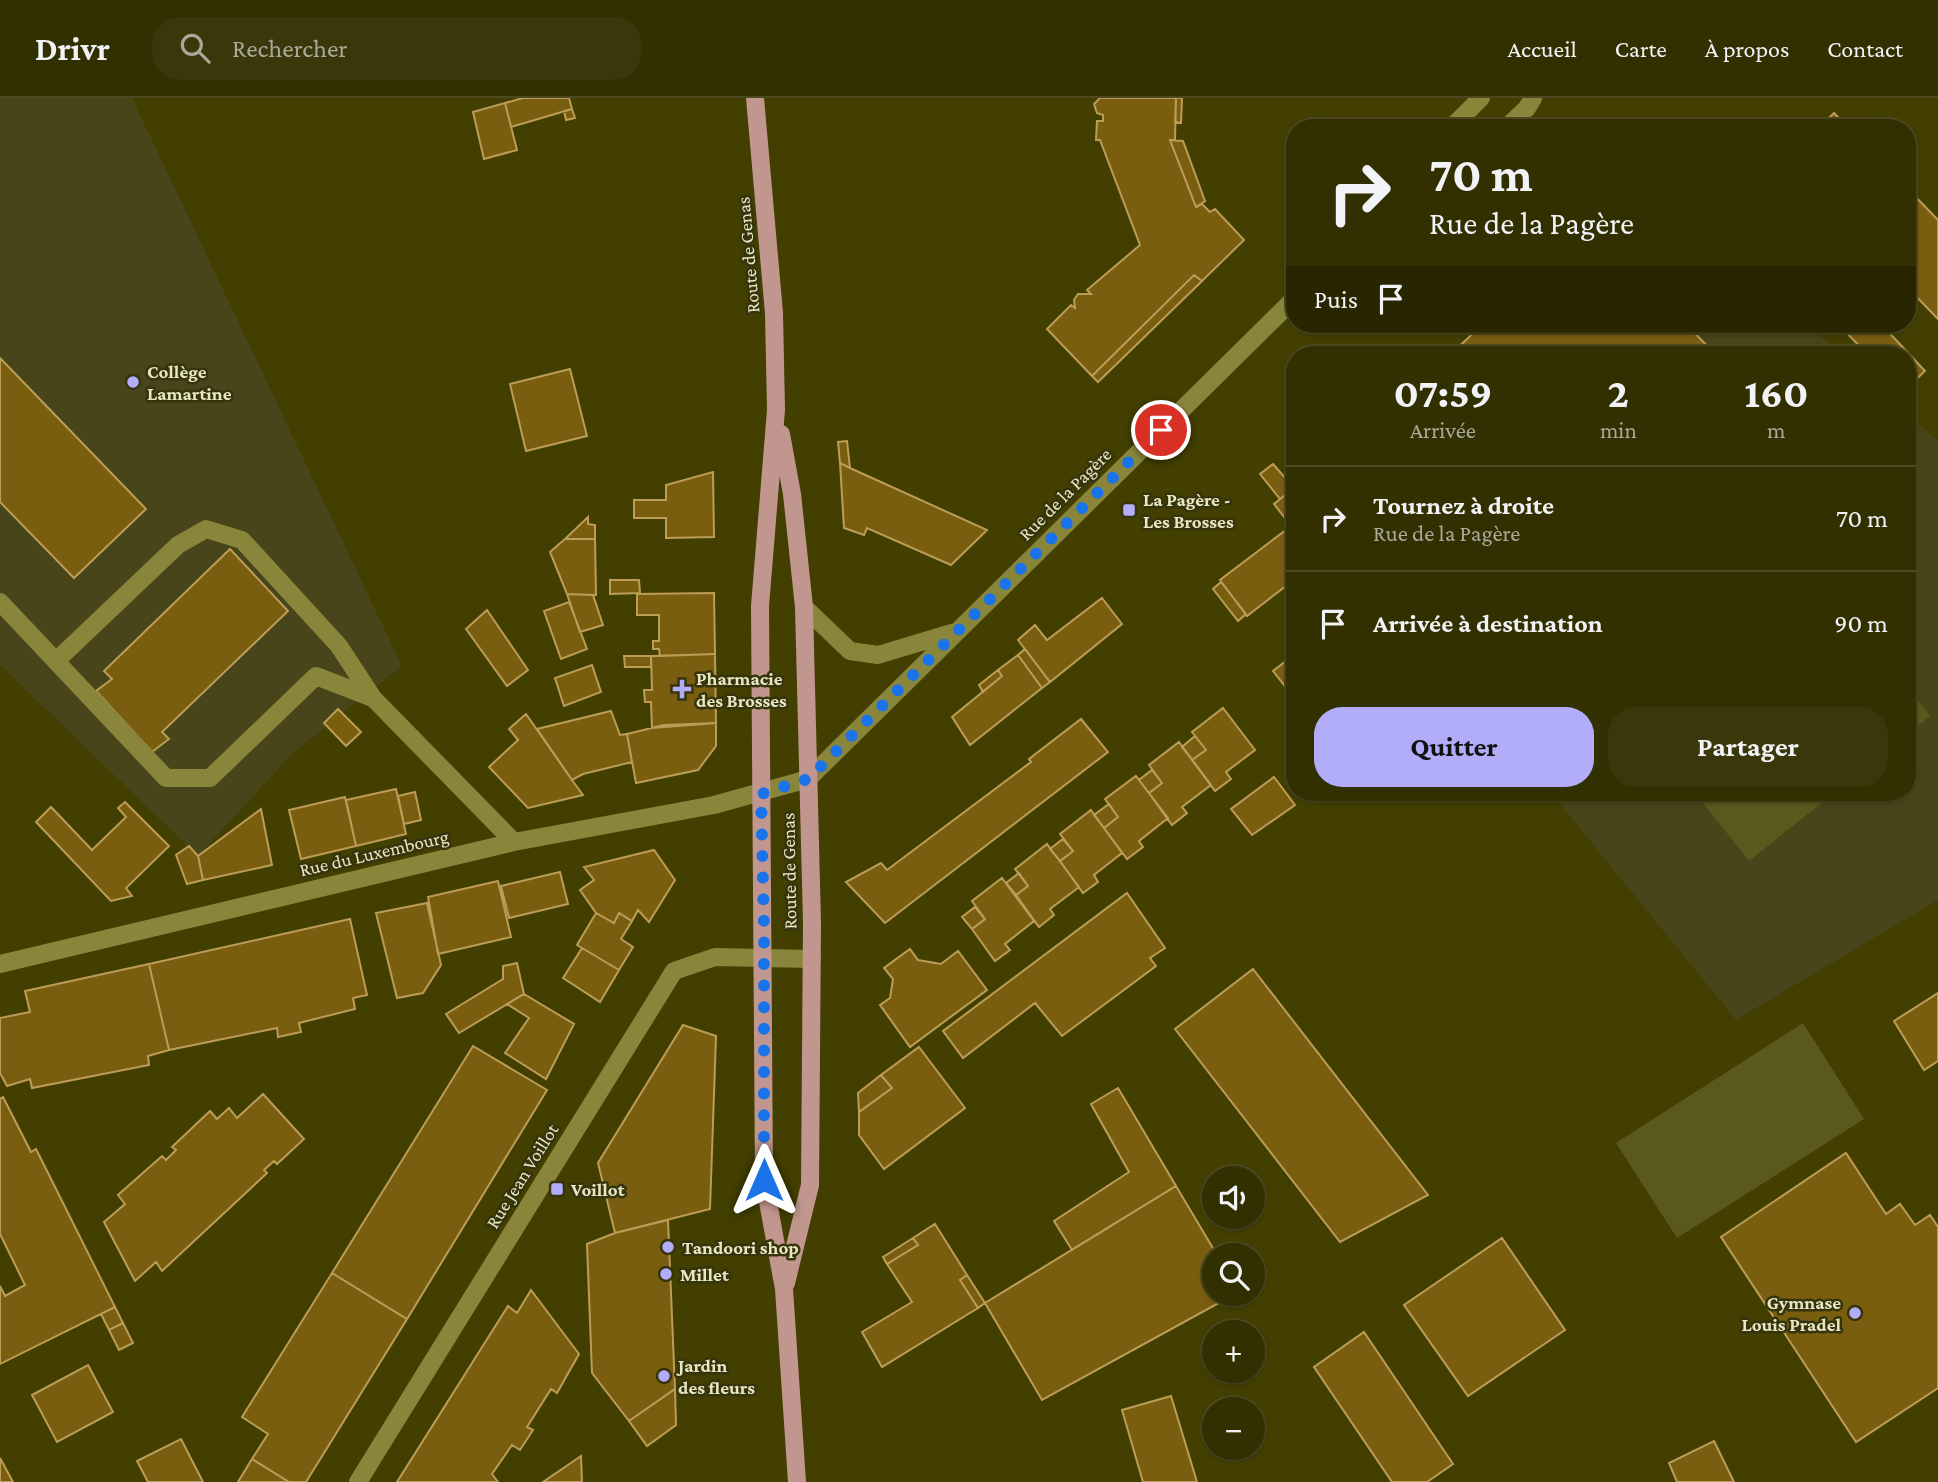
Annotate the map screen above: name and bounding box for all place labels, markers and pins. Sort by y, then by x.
place label: Collège Lamartine [147,361,232,404]
marker: Collège Lamartine [125,374,141,390]
pin [1131,400,1191,460]
place label: La Pagère - Les Brosses [1143,489,1234,532]
marker: La Pagère - Les Brosses [1121,502,1137,518]
place label: Pharmacie des Brosses [696,668,787,711]
marker: Pharmacie des Brosses [674,681,690,697]
place label: Voillot [570,1179,625,1200]
marker: Voillot [549,1181,565,1197]
place label: Tandoori shop [682,1237,799,1258]
marker: Tandoori shop [660,1239,676,1255]
place label: Millet [680,1264,729,1285]
marker: Millet [658,1266,674,1282]
place label: Gymnase Louis Pradel [1741,1292,1841,1335]
marker: Gymnase Louis Pradel [1847,1305,1863,1321]
place label: Jardin des fleurs [676,1355,755,1398]
marker: Jardin des fleurs [656,1368,672,1384]

